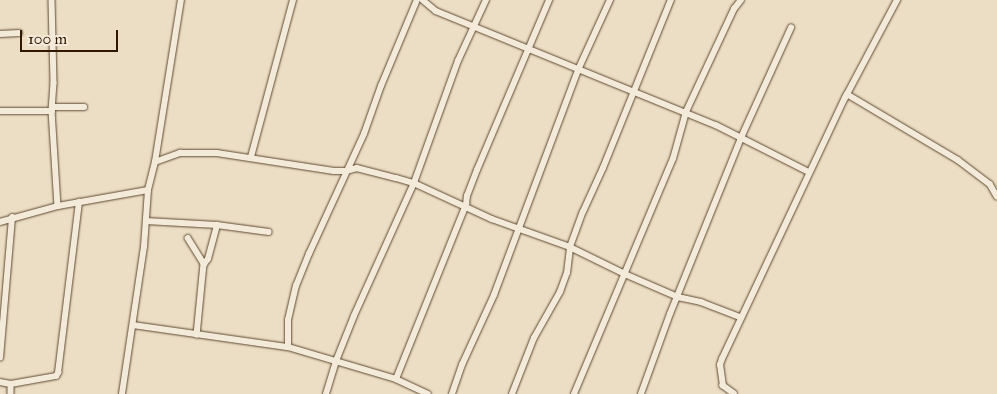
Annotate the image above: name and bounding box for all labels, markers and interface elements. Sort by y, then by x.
scale bar [22,20,120,52]
text: 100 m [28,30,67,48]

